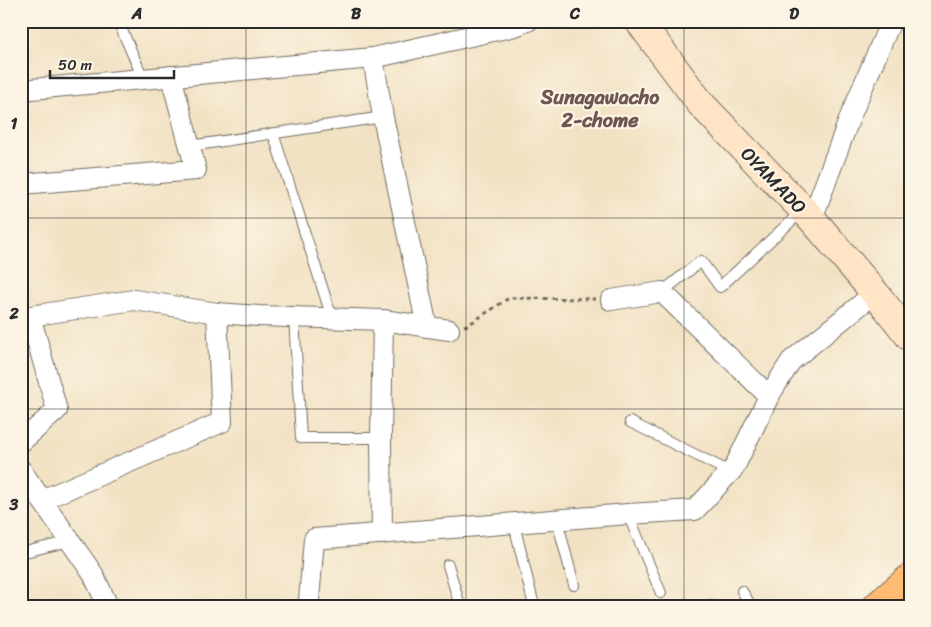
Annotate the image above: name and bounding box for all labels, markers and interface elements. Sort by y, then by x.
text: A [131,0,142,28]
text: B [351,0,362,28]
text: C [569,0,581,28]
text: D [789,0,799,28]
scale bar [50,48,174,80]
text: 50 m [58,52,93,78]
district label: Sunagawacho 2-chome [540,80,660,138]
text: 1 [11,109,18,138]
street label: OYAMADO [733,139,815,222]
text: 2 [8,299,19,328]
text: 3 [9,490,19,519]

